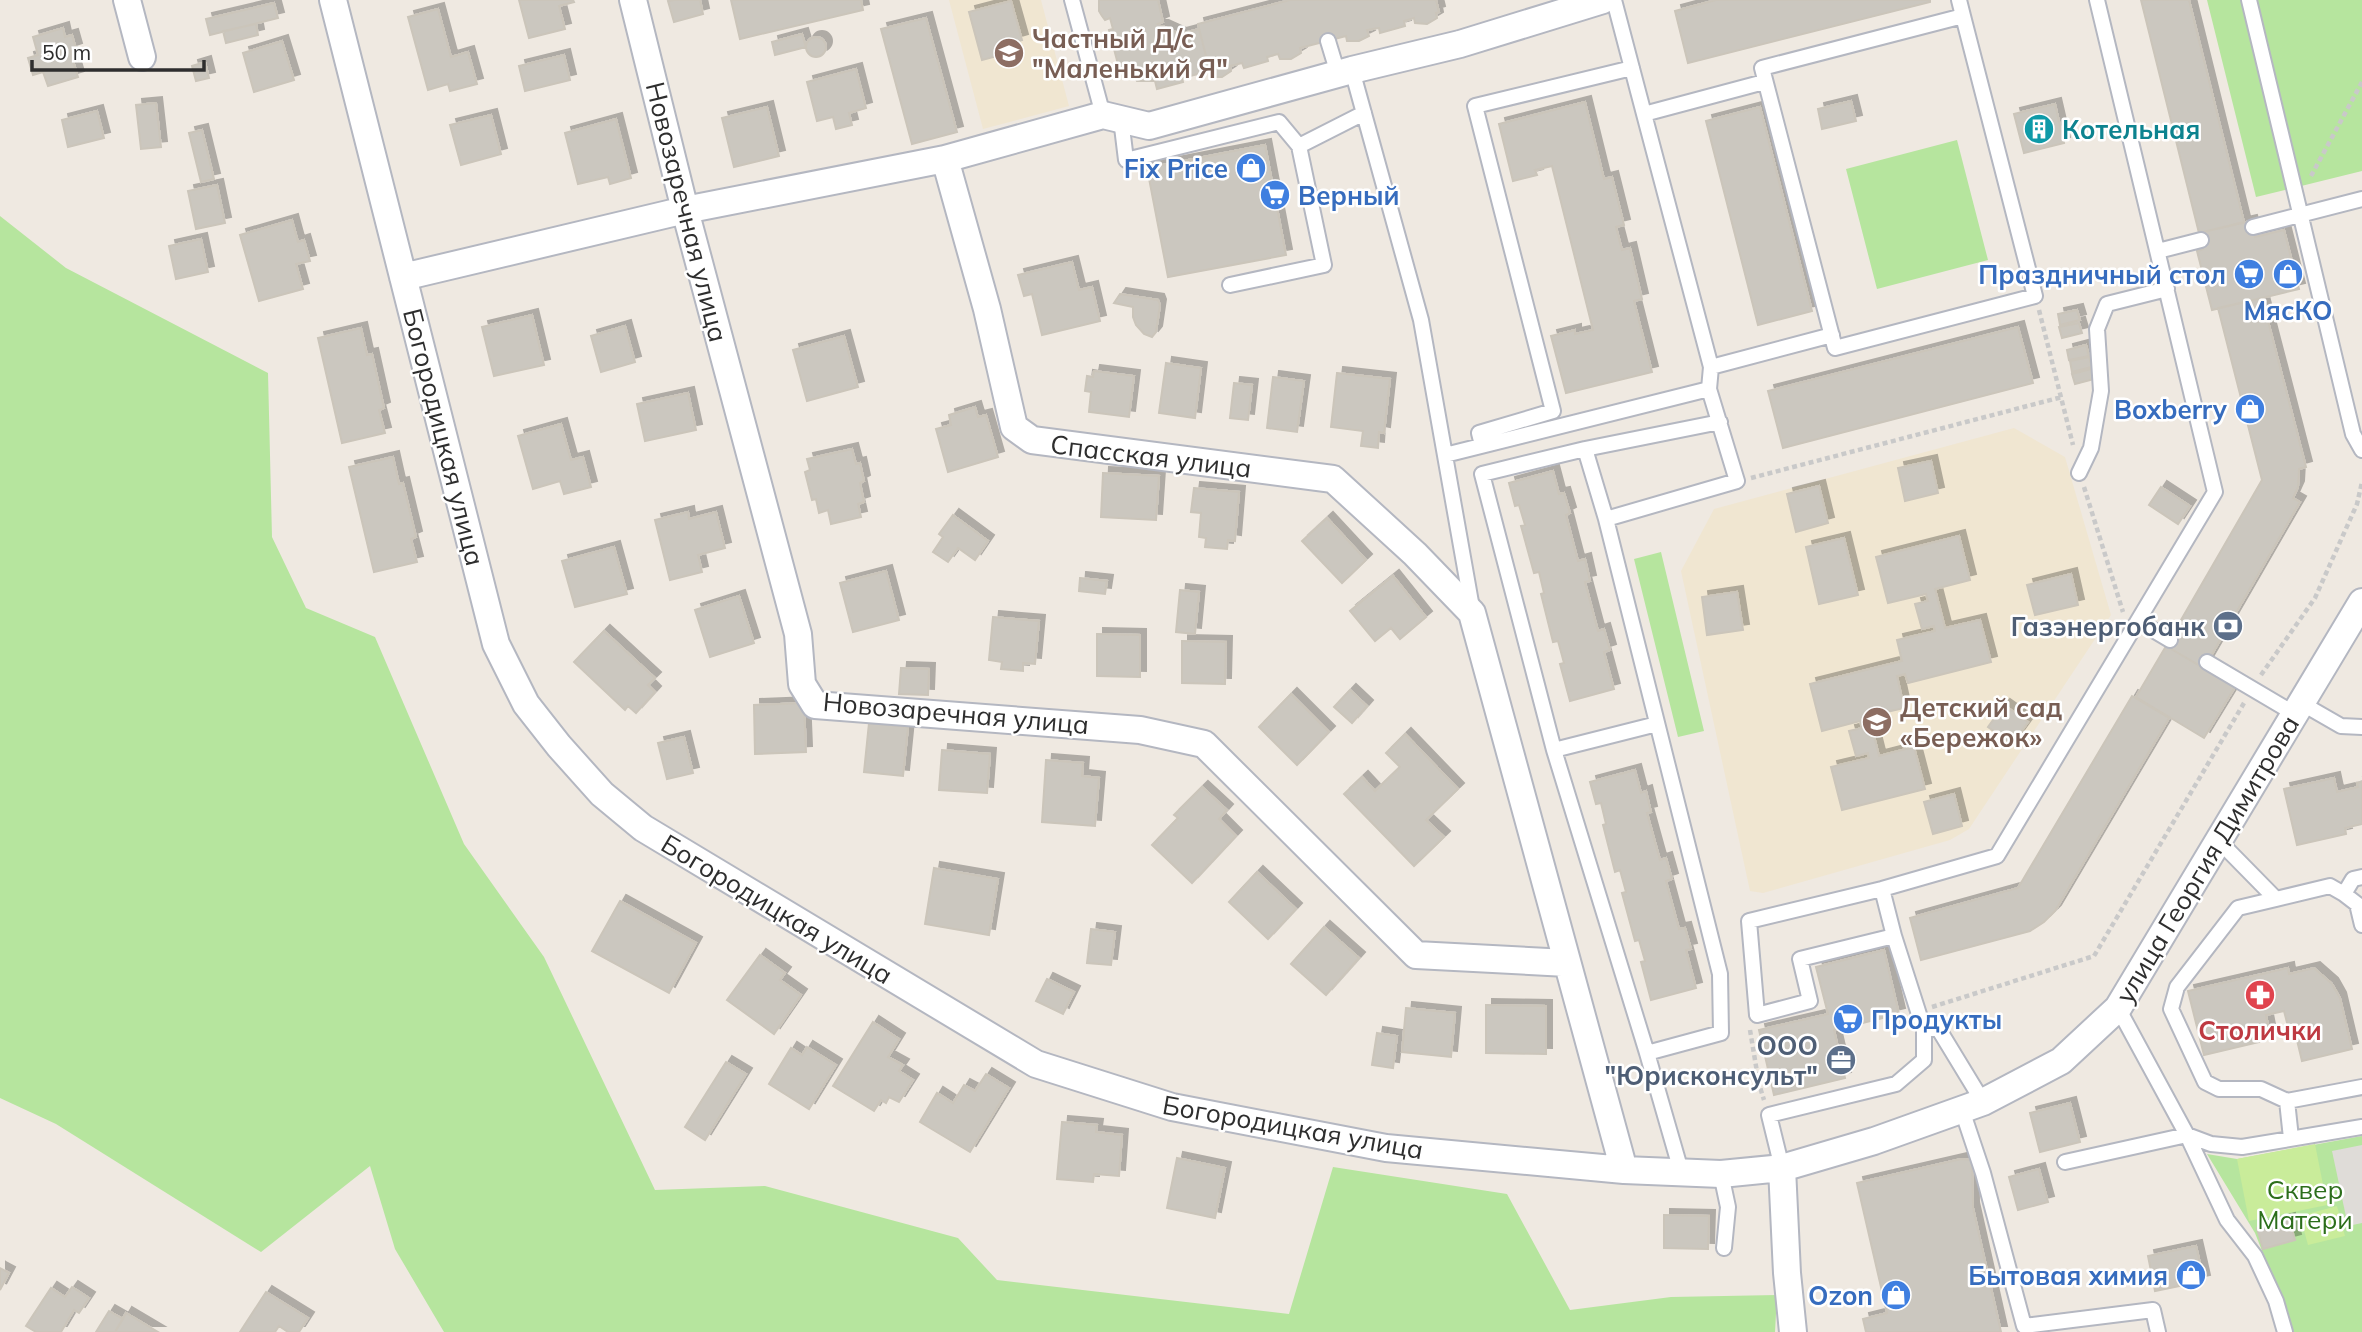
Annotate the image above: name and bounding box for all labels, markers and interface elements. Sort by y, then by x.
place label: Частный Д/с "Маленький Я" [1032,22,1228,85]
scale bar [32,28,203,72]
school or university icon: Частный Д/с "Маленький Я" [992,36,1026,70]
text: 50 m [42,39,91,65]
street label: Новозаречная улица [639,79,735,345]
building icon: Котельная [2022,112,2056,146]
place label: Котельная [2062,113,2200,146]
shop icon: Fix Price [1234,151,1268,185]
place label: Fix Price [1124,152,1228,185]
supermarket icon: Верный [1258,178,1292,212]
place label: Верный [1298,179,1400,212]
supermarket icon: Праздничный стол [2232,257,2266,291]
shop icon: МясКО [2271,257,2305,291]
place label: Праздничный стол [1978,258,2226,291]
place label: МясКО [2244,294,2332,327]
street label: Богородицкая улица [396,305,492,569]
shop icon: Boxberry [2233,392,2267,426]
place label: Boxberry [2114,393,2228,426]
street label: Спасская улица [1049,427,1253,485]
bank icon: Газэнергобанк [2211,609,2245,643]
place label: Газэнергобанк [2011,610,2205,643]
street label: Новозаречная улица [822,685,1090,741]
place label: Детский сад «Бережок» [1900,691,2062,754]
school or university icon: Детский сад «Бережок» [1860,705,1894,739]
street label: улица Георгия Димитрова [2108,709,2306,1009]
street label: Богородицкая улица [655,827,899,991]
pharmacy icon: Столички [2243,978,2277,1012]
supermarket icon: Продукты [1831,1002,1865,1036]
place label: Продукты [1871,1003,2002,1036]
place label: Столички [2198,1014,2322,1047]
place label: ООО "Юрисконсульт" [1605,1029,1818,1092]
office icon: ООО "Юрисконсульт" [1824,1043,1858,1077]
street label: Богородицкая улица [1160,1088,1426,1166]
park label: Сквер Матери [2257,1173,2353,1236]
shop icon: Бытовая химия [2174,1258,2208,1292]
place label: Бытовая химия [1968,1259,2168,1292]
shop icon: Ozon [1879,1278,1913,1312]
place label: Ozon [1808,1279,1873,1312]

